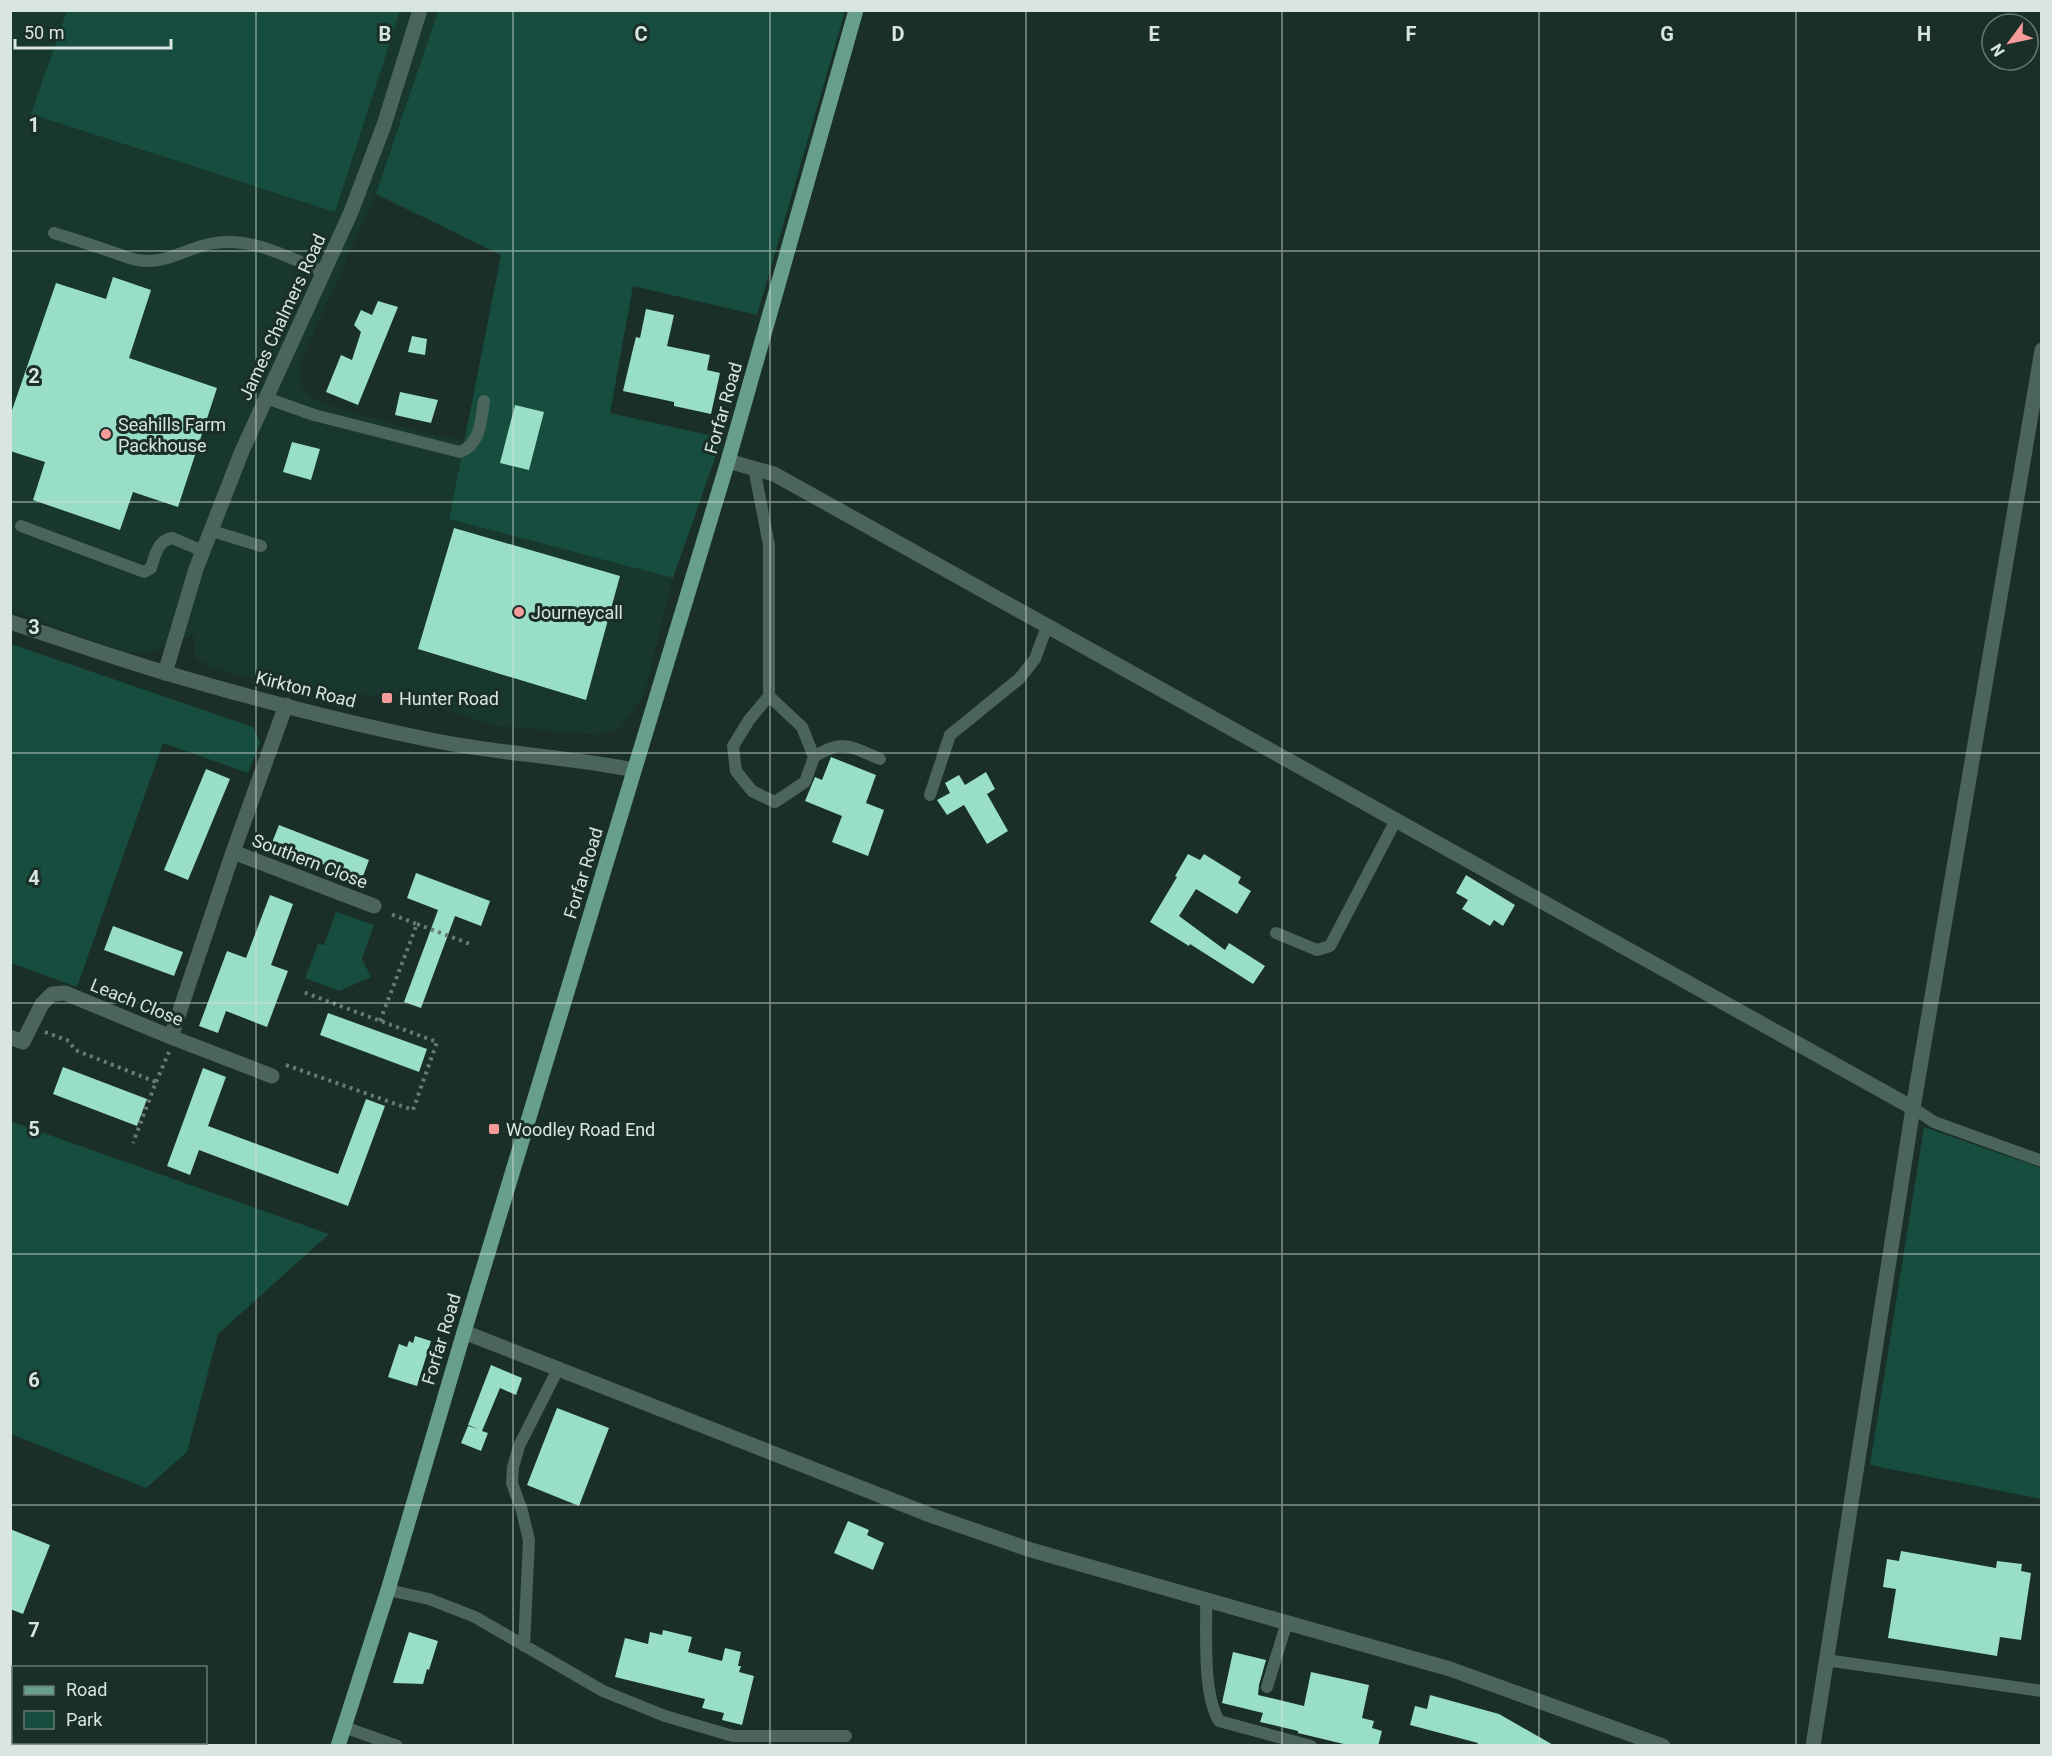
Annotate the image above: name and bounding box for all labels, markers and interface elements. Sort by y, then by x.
scale bar [15,12,171,50]
north arrow [1980,12,2040,72]
text: 50 m [24,22,64,43]
text: B [379,22,391,46]
text: C [634,22,648,46]
text: D [892,22,905,46]
text: E [1148,22,1160,46]
text: F [1406,22,1417,46]
text: G [1660,22,1674,46]
text: H [1917,22,1931,46]
text: N [1987,40,2009,60]
text: 1 [28,113,40,137]
street label: James Chalmers Road [234,230,330,404]
street label: Forfar Road [700,360,746,456]
text: 2 [28,364,40,388]
place label: Seahills Farm Packhouse [118,414,226,456]
marker: Seahills Farm Packhouse [99,427,113,441]
place label: Journeycall [531,602,623,623]
marker: Journeycall [512,605,526,619]
text: 3 [28,615,40,639]
street label: Kirkton Road [254,666,358,712]
place label: Hunter Road [399,688,499,709]
marker: Hunter Road [380,691,394,705]
street label: Forfar Road [559,825,607,921]
street label: Southern Close [249,829,371,893]
text: 4 [28,866,40,890]
street label: Leach Close [88,974,186,1030]
text: 5 [28,1117,40,1141]
place label: Woodley Road End [506,1119,655,1140]
marker: Woodley Road End [487,1122,501,1136]
street label: Forfar Road [417,1291,465,1387]
text: 6 [28,1368,40,1392]
text: 7 [28,1618,40,1642]
legend [12,1666,207,1744]
text: Road [66,1679,107,1700]
text: Park [66,1709,103,1730]

